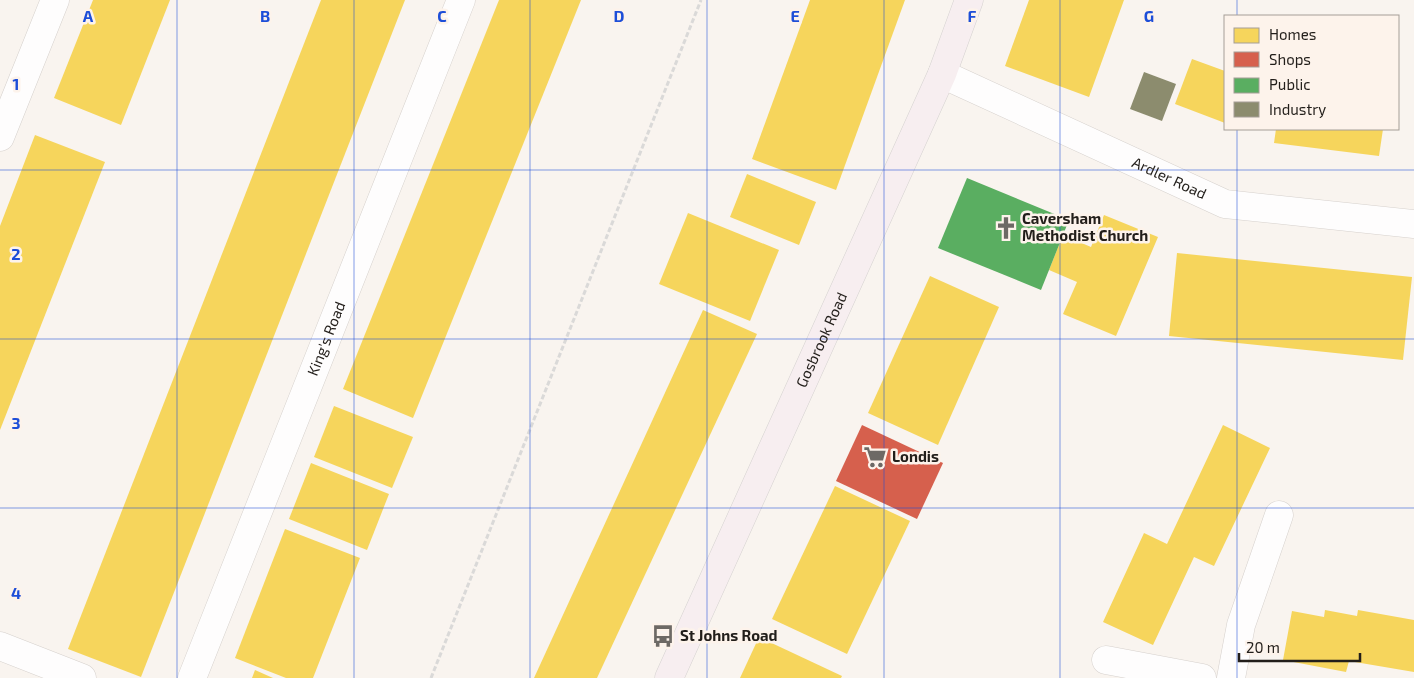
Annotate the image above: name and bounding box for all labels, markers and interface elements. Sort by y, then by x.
text: A [83,6,94,25]
text: B [260,6,270,25]
text: C [437,6,447,25]
text: D [614,6,625,25]
text: E [790,6,800,25]
text: F [968,6,977,25]
text: G [1144,6,1154,25]
legend [1224,15,1399,130]
text: Homes [1269,25,1316,43]
text: Shops [1269,50,1311,68]
text: 1 [13,74,19,93]
text: Public [1269,75,1310,93]
text: Industry [1269,100,1326,118]
street label: Ardler Road [1129,153,1210,202]
place label: Caversham Methodist Church [1022,209,1148,244]
church icon: Caversham Methodist Church [993,215,1019,241]
text: 2 [11,244,21,263]
street label: Gosbrook Road [792,289,850,390]
street label: King's Road [303,299,349,378]
text: 3 [11,413,21,432]
supermarket icon: Londis [862,444,888,470]
place label: Londis [892,447,939,465]
text: 4 [11,583,21,602]
bus stop icon: St Johns Road [650,623,676,649]
place label: St Johns Road [680,626,778,644]
scale bar [1239,630,1360,662]
text: 20 m [1246,638,1280,656]

